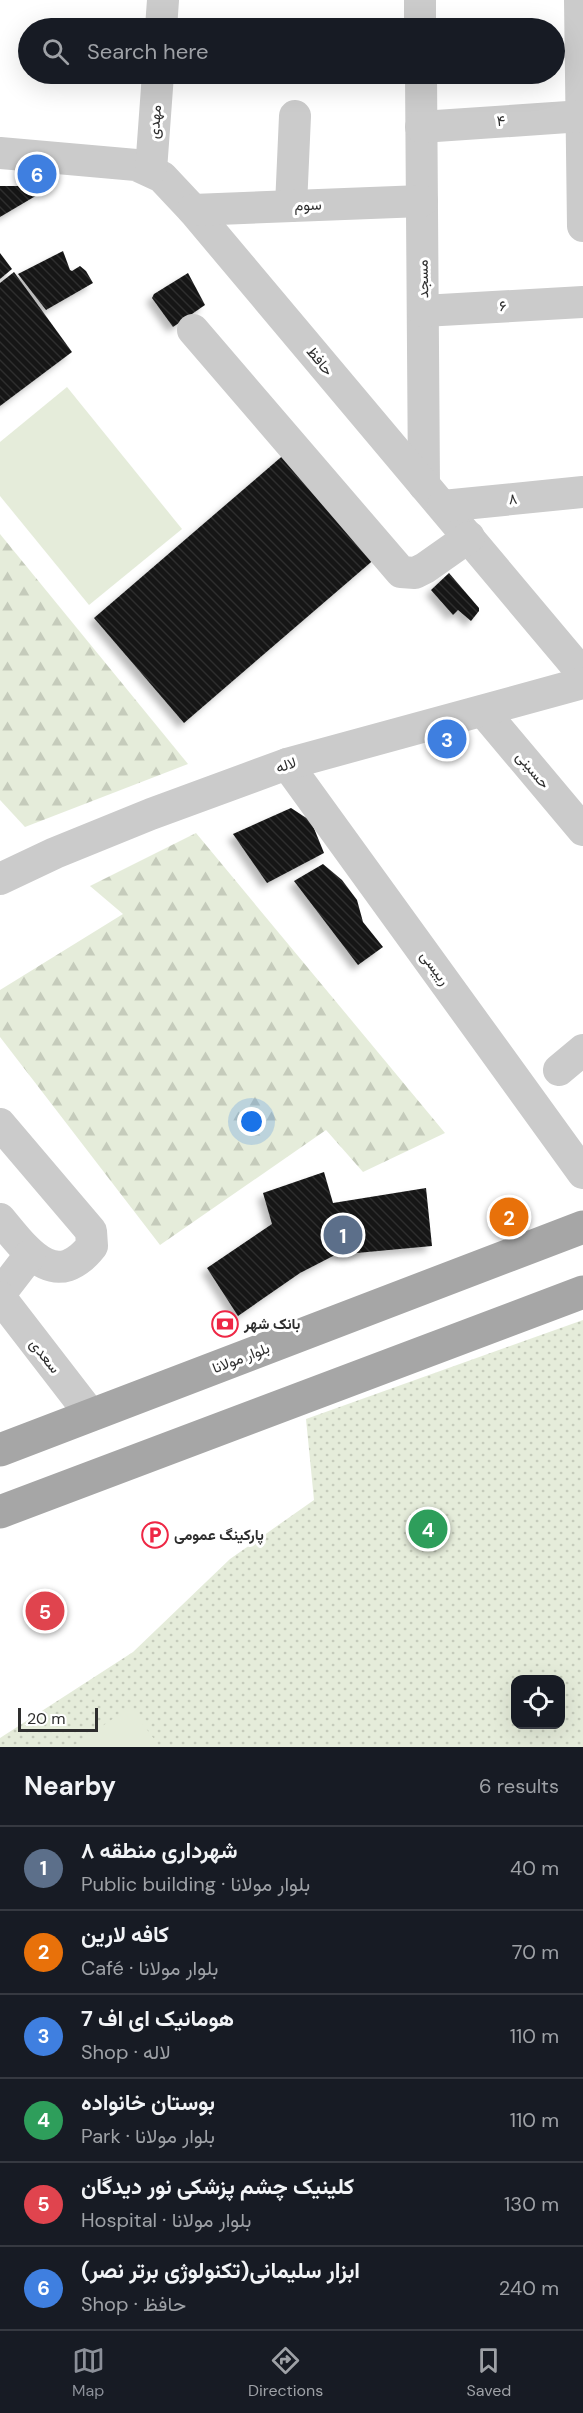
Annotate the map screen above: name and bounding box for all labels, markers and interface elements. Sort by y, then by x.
search box [18,18,565,84]
icon: search [39,35,72,68]
text: Search here [87,37,208,66]
street label: مهدی [144,104,166,140]
street label: ۴ [496,111,506,131]
pin: 6 [18,152,57,196]
street label: سوم [294,195,322,215]
street label: مسجد [413,259,433,299]
street label: ۶ [499,296,507,316]
street label: حافظ [302,342,338,380]
street label: ۸ [508,489,519,509]
pin: 3 [428,716,466,762]
street label: حسینی [512,747,554,793]
street label: لاله [273,752,299,778]
street label: رییسی [416,947,454,989]
your location [237,1107,266,1136]
pin: 2 [490,1194,528,1240]
pin: 1 [324,1212,362,1258]
bank icon: بانک شهر [210,1309,240,1339]
place label: بانک شهر [243,1314,300,1334]
street label: سعدی [25,1334,65,1378]
street label: بلوار مولانا [209,1338,273,1378]
pin: 4 [408,1506,448,1552]
parking icon: پارکینگ عمومی [140,1520,170,1550]
place label: پارکینگ عمومی [174,1525,264,1545]
pin: 5 [26,1588,64,1634]
map controls [511,1675,565,1729]
button: locate [511,1675,565,1729]
scale bar [18,1705,98,1732]
text: 20 m [27,1708,66,1729]
text: Nearby [24,1769,116,1803]
text: 6 results [479,1773,559,1799]
text: شهرداری منطقه ۸ [81,1836,238,1865]
text: 1 [40,1855,47,1881]
text: 40 m [510,1855,559,1881]
text: Public building · بلوار مولانا [81,1871,310,1897]
text: کافه لارین [81,1920,169,1949]
text: 2 [38,1939,49,1965]
text: 70 m [512,1939,559,1965]
text: Café · بلوار مولانا [81,1955,218,1981]
text: هومانیک ای اف 7 [81,2004,234,2033]
text: 3 [37,2023,50,2049]
text: 110 m [510,2023,559,2049]
text: Shop · لاله [81,2039,171,2065]
text: بوستان خانواده [81,2088,215,2117]
text: 4 [37,2107,50,2133]
text: 110 m [510,2107,559,2133]
text: Park · بلوار مولانا [81,2123,215,2149]
text: کلینیک چشم پزشکی نور دیدگان [81,2172,354,2201]
text: 5 [37,2191,50,2217]
text: 130 m [504,2191,559,2217]
text: Hospital · بلوار مولانا [81,2207,251,2233]
text: ابزار سلیمانی(تکنولوژی برتر نصر) [81,2256,360,2285]
text: 6 [37,2275,50,2301]
text: 240 m [499,2275,559,2301]
text: Shop · حافظ [81,2291,186,2317]
tab: Map [72,2344,105,2401]
tab: Directions [248,2344,323,2401]
tab: Saved [467,2344,511,2401]

